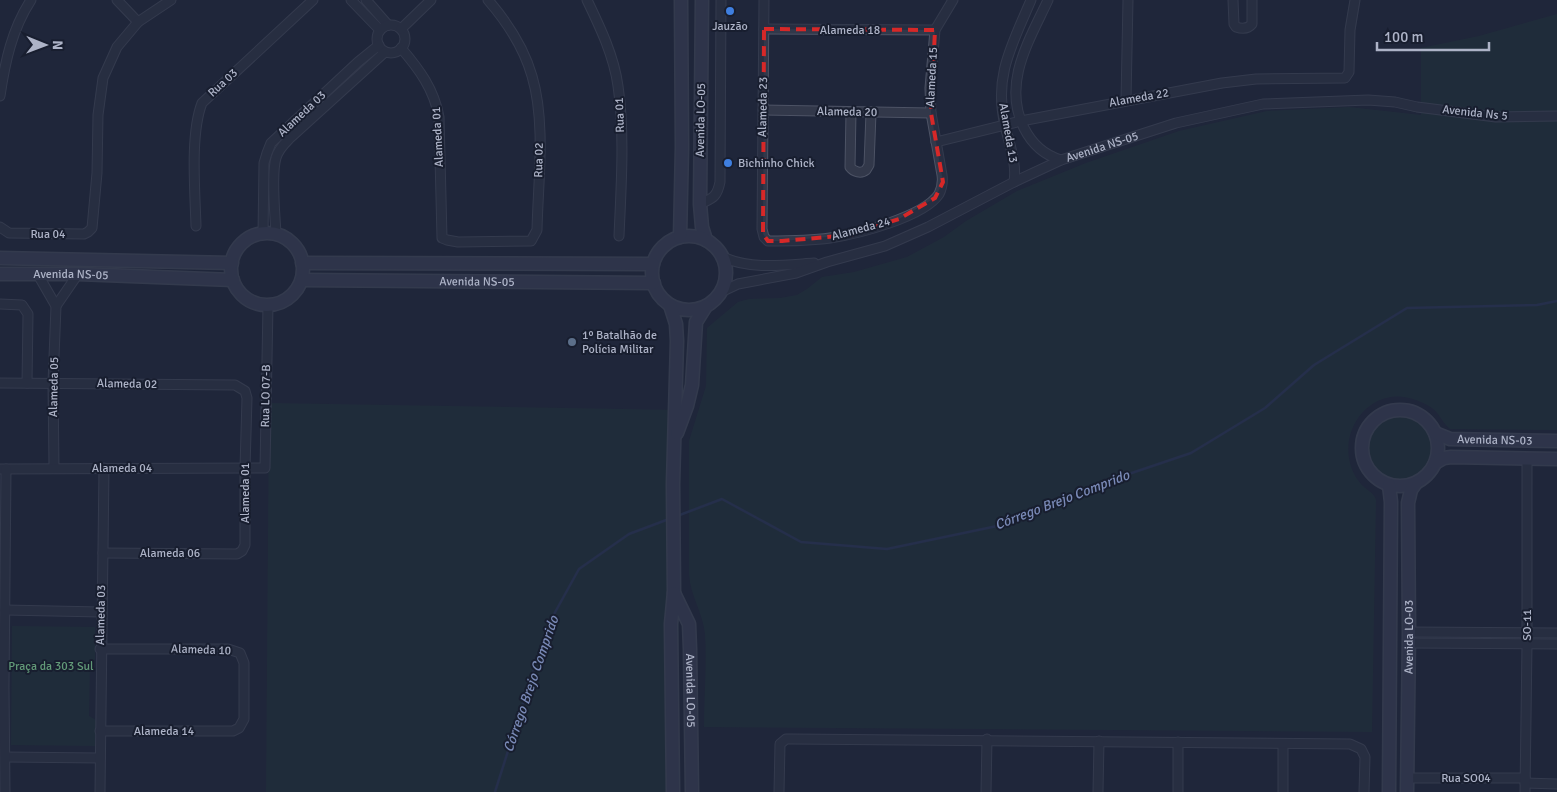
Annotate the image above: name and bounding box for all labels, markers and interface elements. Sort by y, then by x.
marker: Jauzão [724,5,736,17]
place label: Jauzão [712,19,748,34]
north arrow [20,20,70,70]
scale bar [1377,20,1490,52]
street label: Alameda 18 [820,23,880,38]
text: 100 m [1384,28,1424,46]
text: N [49,40,66,50]
street label: Alameda 15 [923,46,941,108]
street label: Rua 03 [205,66,241,100]
street label: Alameda 23 [755,77,771,137]
street label: Avenida LO-05 [693,83,709,157]
street label: Alameda 22 [1108,85,1170,111]
street label: Alameda 03 [275,88,329,140]
street label: Rua 01 [612,97,628,133]
street label: Alameda 13 [995,102,1021,164]
street label: Avenida Ns 5 [1441,102,1509,124]
street label: Alameda 20 [817,104,877,120]
street label: Alameda 01 [429,106,447,168]
street label: Avenida NS-05 [1064,128,1140,165]
street label: Rua 02 [531,142,547,178]
place label: Bichinho Chick [738,156,815,171]
marker: Bichinho Chick [722,157,734,169]
street label: Alameda 24 [830,214,893,244]
street label: Rua 04 [30,227,66,242]
street label: Avenida NS-05 [33,266,109,283]
street label: Avenida NS-05 [439,274,515,289]
place label: 1º Batalhão de Polícia Militar [582,328,657,357]
marker: 1º Batalhão de Polícia Militar [566,336,578,348]
street label: Alameda 05 [46,357,62,417]
street label: Rua LO 07-B [258,364,274,428]
street label: Alameda 02 [97,376,157,392]
street label: Avenida NS-03 [1457,432,1533,448]
street label: Alameda 04 [92,461,153,476]
street label: Alameda 01 [238,463,253,523]
water label: Córrego Brejo Comprido [992,466,1132,534]
street label: Alameda 06 [140,546,200,561]
street label: Alameda 03 [93,585,109,645]
street label: Avenida LO-03 [1401,600,1417,674]
street label: SO-11 [1520,609,1535,641]
water label: Córrego Brejo Comprido [500,613,563,754]
street label: Alameda 10 [171,641,231,659]
street label: Avenida LO-05 [683,653,699,728]
park label: Praça da 303 Sul [8,659,94,674]
street label: Alameda 14 [134,724,195,739]
street label: Rua SO04 [1441,771,1491,786]

